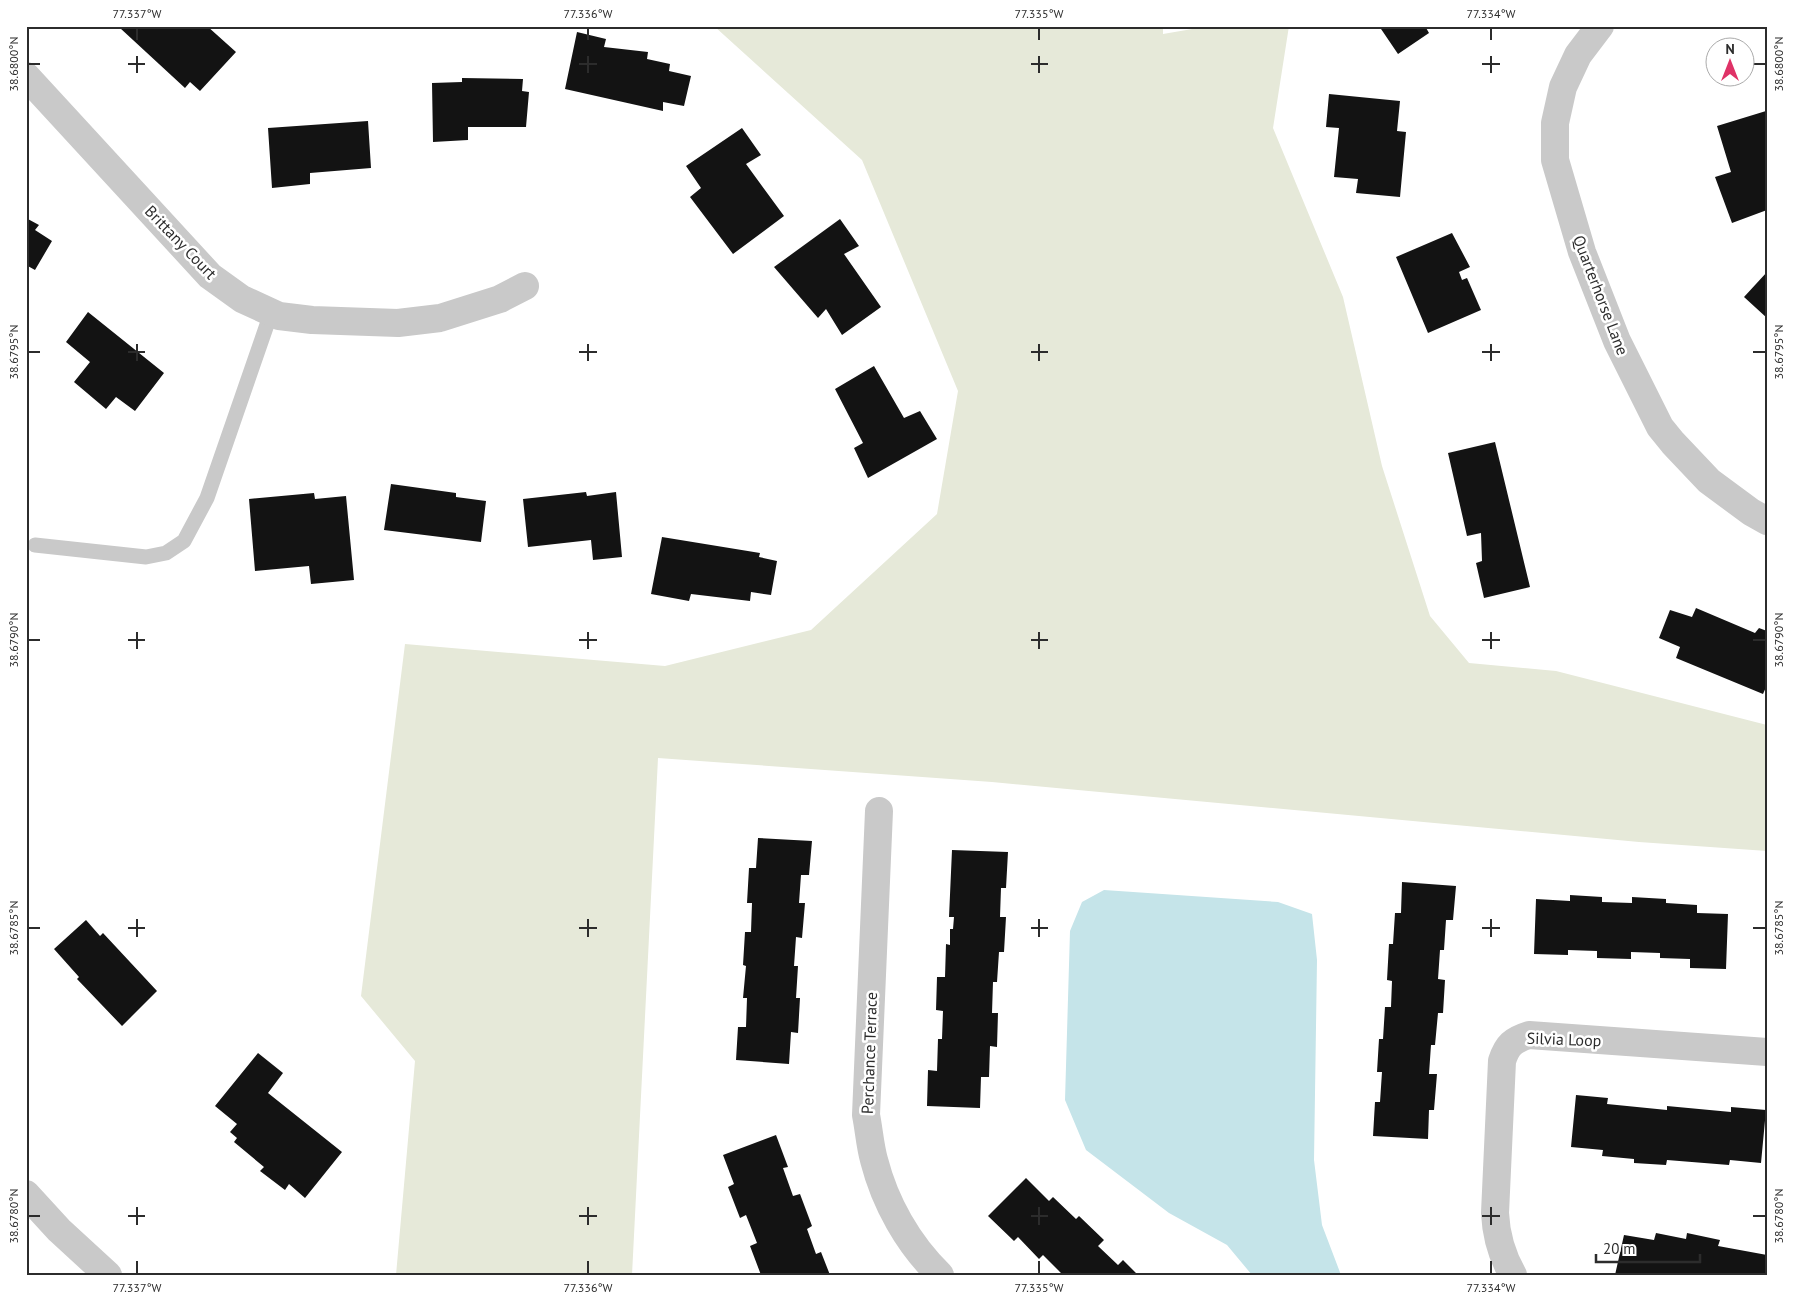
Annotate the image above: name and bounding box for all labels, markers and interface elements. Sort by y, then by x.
text: 77.337°W [113,6,162,21]
text: 77.336°W [564,6,613,21]
text: 77.335°W [1015,6,1064,21]
text: 77.334°W [1467,6,1516,21]
text: 38.6800°N [6,37,21,91]
text: 38.6800°N [1771,37,1786,91]
north arrow [1706,38,1756,88]
text: N [1725,40,1735,58]
street label: Brittany Court [141,201,222,283]
street label: Quarterhorse Lane [1569,232,1633,358]
text: 38.6795°N [6,325,21,379]
text: 38.6795°N [1771,325,1786,379]
text: 38.6790°N [6,613,21,667]
text: 38.6790°N [1771,613,1786,667]
text: 38.6785°N [6,901,21,955]
text: 38.6785°N [1771,901,1786,955]
street label: Perchance Terrace [857,992,881,1114]
street label: Silvia Loop [1526,1028,1602,1050]
text: 38.6780°N [6,1189,21,1243]
text: 38.6780°N [1771,1189,1786,1243]
scale bar [1596,1231,1699,1263]
text: 20 m [1603,1239,1636,1258]
text: 77.337°W [113,1280,162,1295]
text: 77.336°W [564,1280,613,1295]
text: 77.335°W [1015,1280,1064,1295]
text: 77.334°W [1467,1280,1516,1295]

